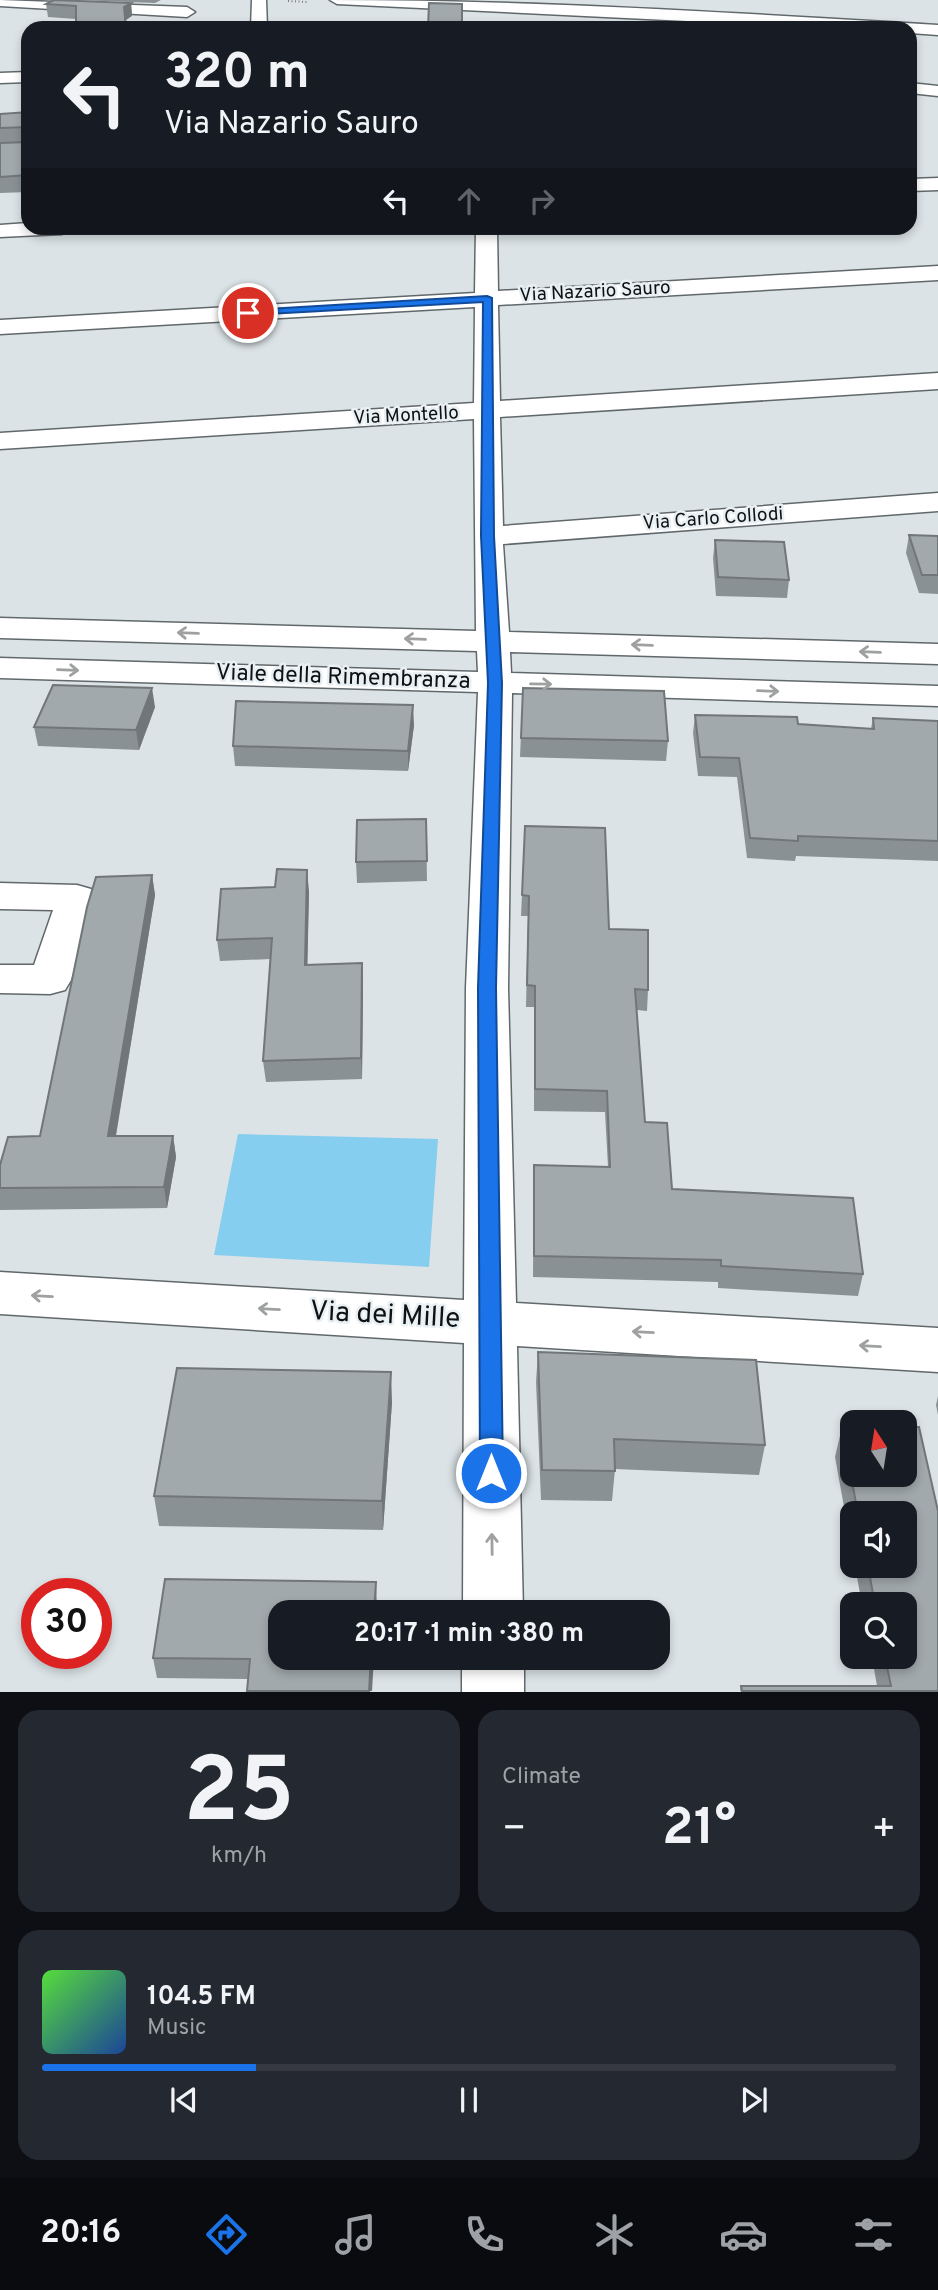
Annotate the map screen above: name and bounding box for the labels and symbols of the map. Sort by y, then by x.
street label: Via Nazario Sauro [519,276,671,308]
pin [218,283,278,343]
street label: Via Montello [353,401,459,431]
street label: Via Carlo Collodi [642,502,784,536]
one-way arrow [176,626,199,640]
one-way arrow [404,632,427,646]
one-way arrow [631,639,654,652]
one-way arrow [859,645,882,658]
street label: Viale della Rimembranza [215,659,471,697]
one-way arrow [56,663,79,677]
one-way arrow [529,677,552,691]
one-way arrow [756,684,779,697]
one-way arrow [31,1289,54,1302]
street label: Via dei Mille [309,1294,461,1338]
one-way arrow [258,1303,281,1316]
one-way arrow [632,1325,655,1338]
one-way arrow [859,1339,882,1352]
north arrow [840,1410,917,1488]
position arrow [454,1436,528,1510]
one-way arrow [485,1532,499,1555]
speed limit sign: 30 [21,1578,112,1669]

